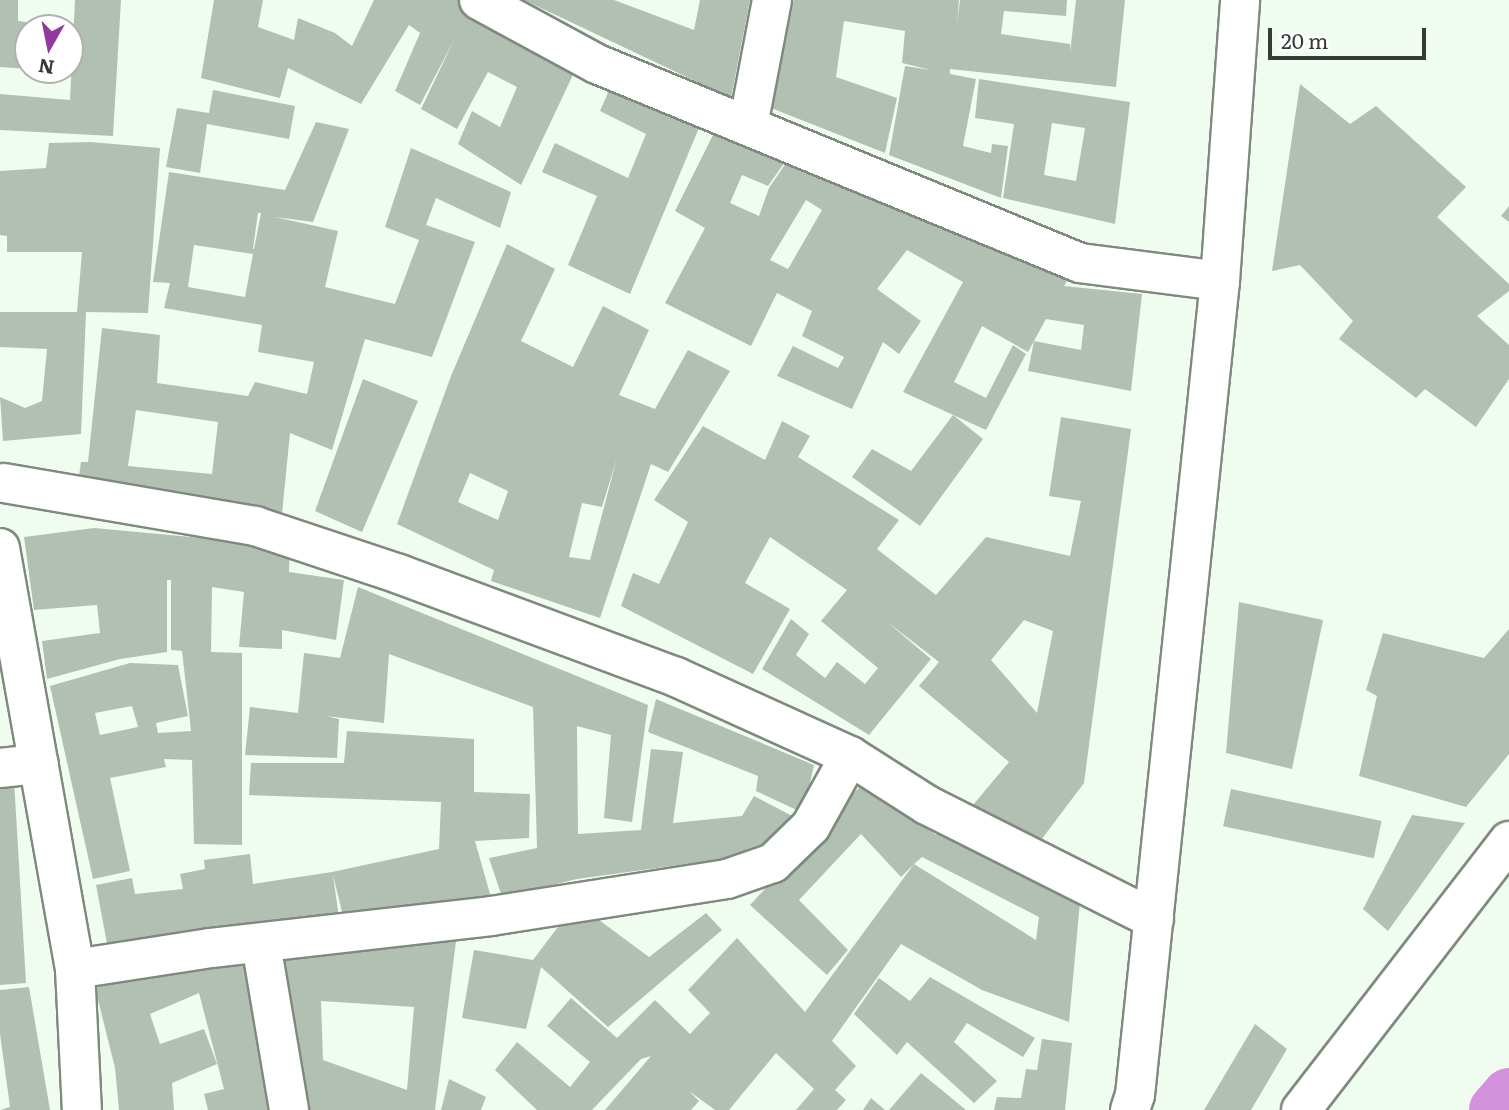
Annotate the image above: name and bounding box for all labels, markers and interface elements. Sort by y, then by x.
north arrow [14,14,84,84]
scale bar [1271,14,1428,58]
text: 20 m [1281,24,1328,55]
text: N [36,53,56,83]

